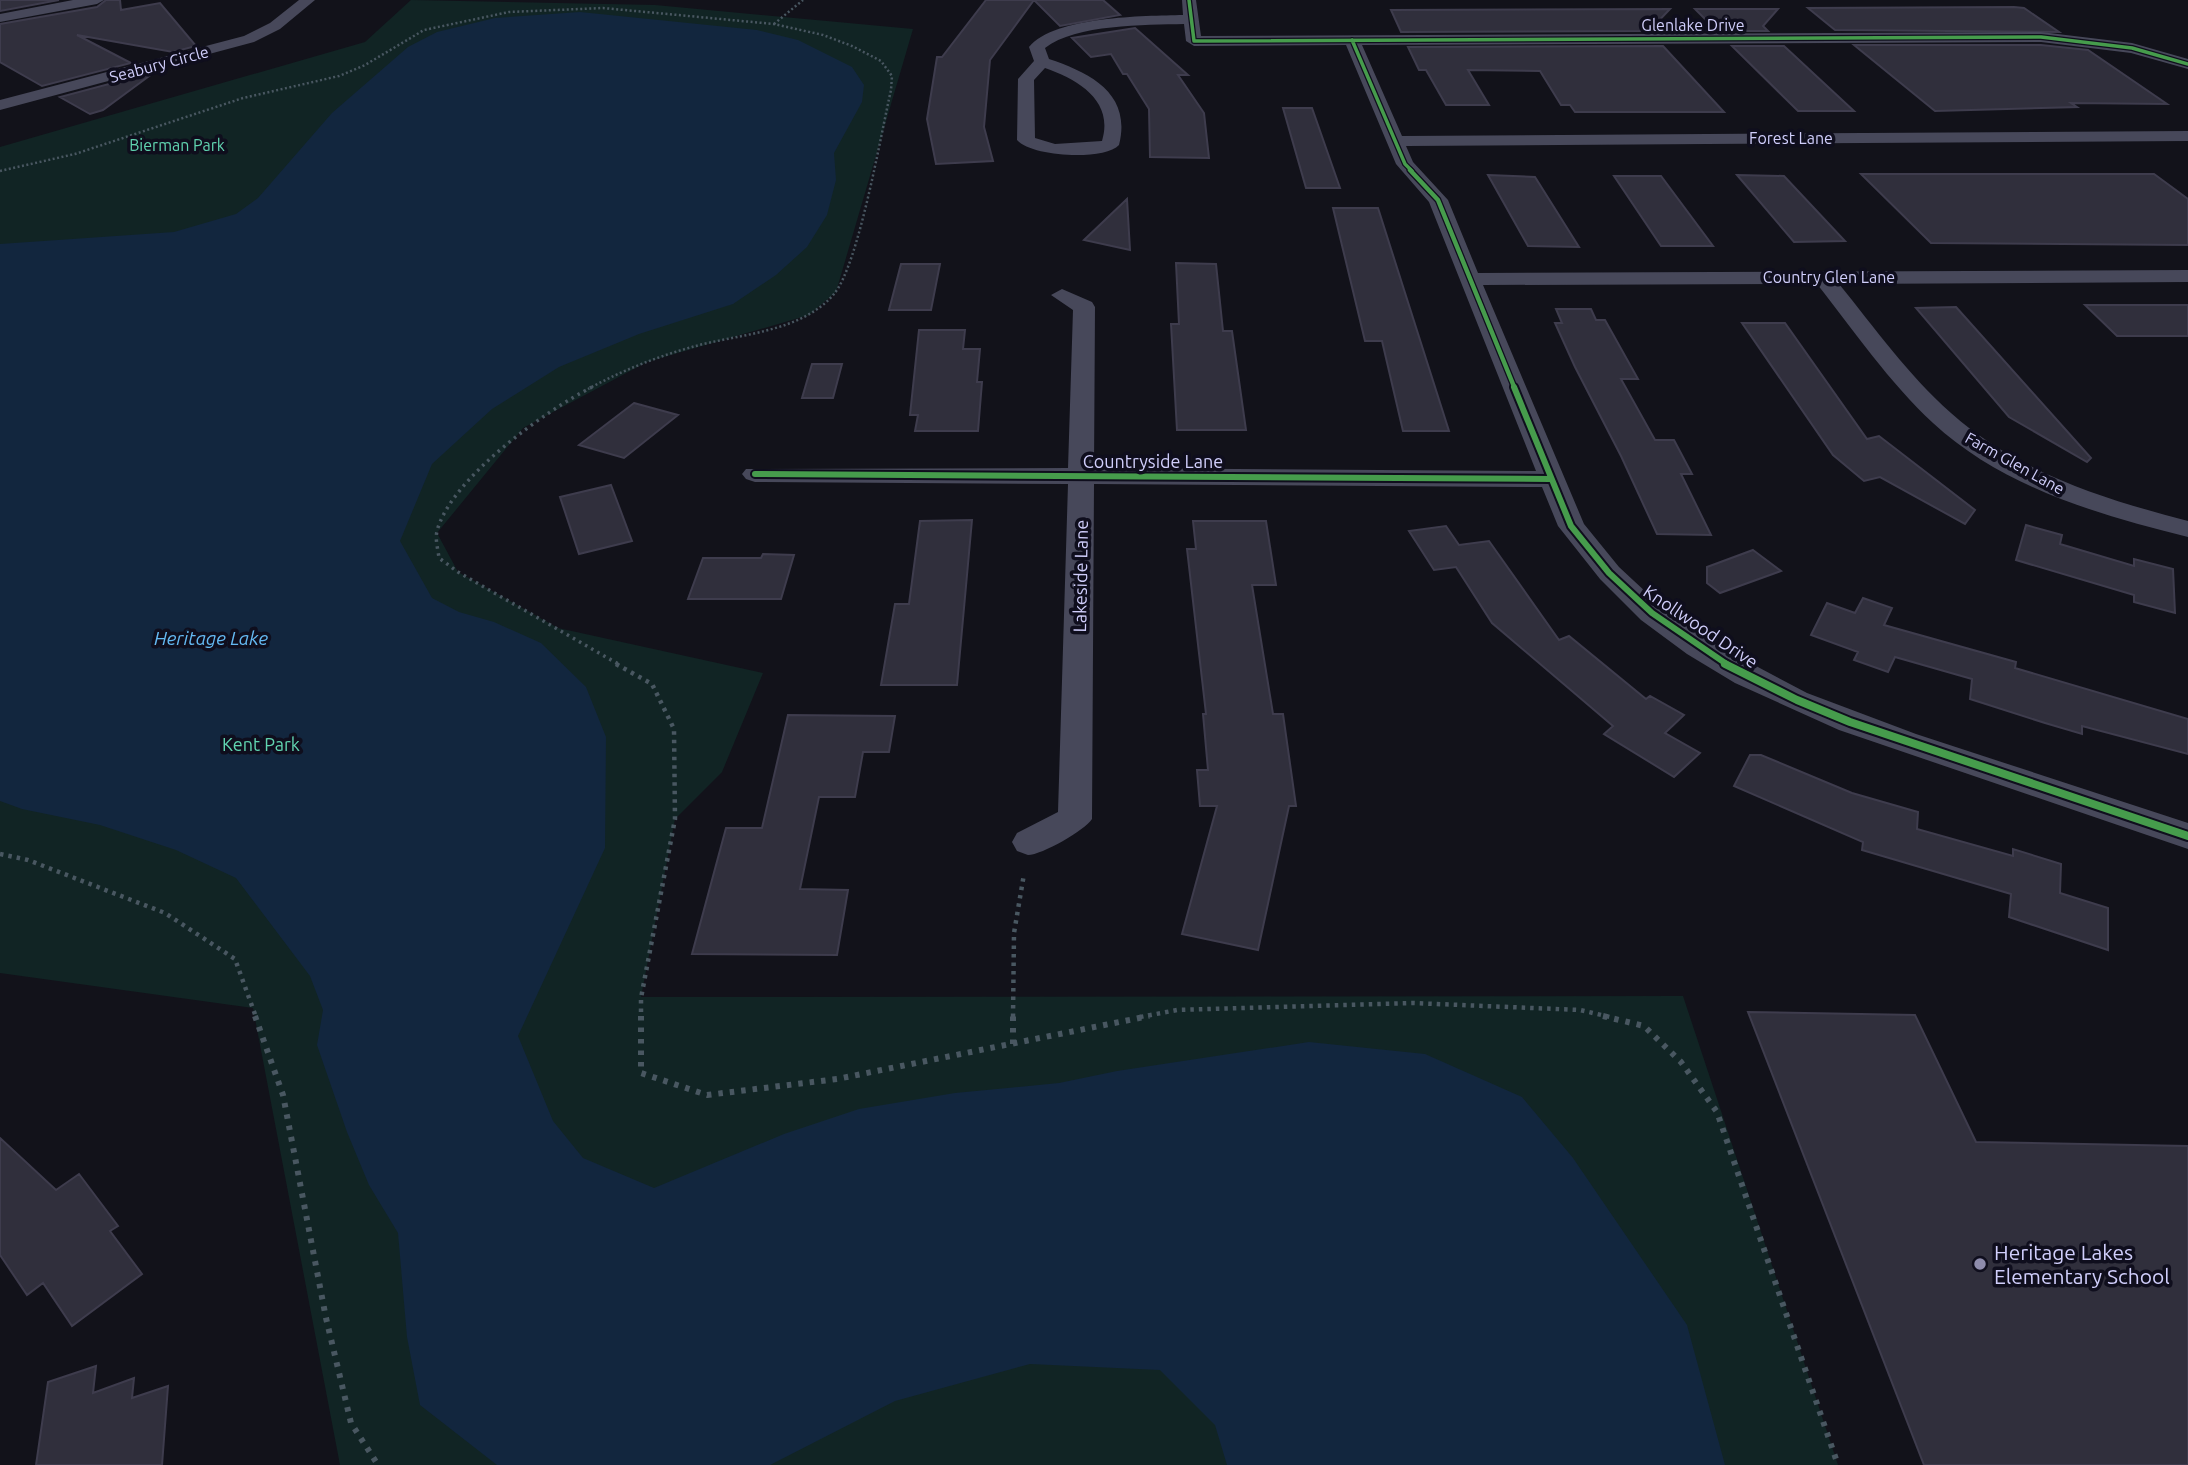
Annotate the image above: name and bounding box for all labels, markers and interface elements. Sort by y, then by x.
street label: Glenlake Drive [1641,16,1745,34]
street label: Seabury Circle [107,42,211,86]
street label: Forest Lane [1749,129,1833,147]
park label: Bierman Park [129,136,225,154]
street label: Country Glen Lane [1763,268,1895,286]
street label: Farm Glen Lane [1962,428,2068,498]
street label: Countryside Lane [1083,451,1223,471]
street label: Lakeside Lane [1069,520,1091,632]
street label: Knollwood Drive [1640,580,1762,672]
water label: Heritage Lake [154,627,268,649]
park label: Kent Park [222,734,300,754]
place label: Heritage Lakes Elementary School [1994,1240,2170,1288]
marker: Heritage Lakes Elementary School [1972,1256,1988,1272]

